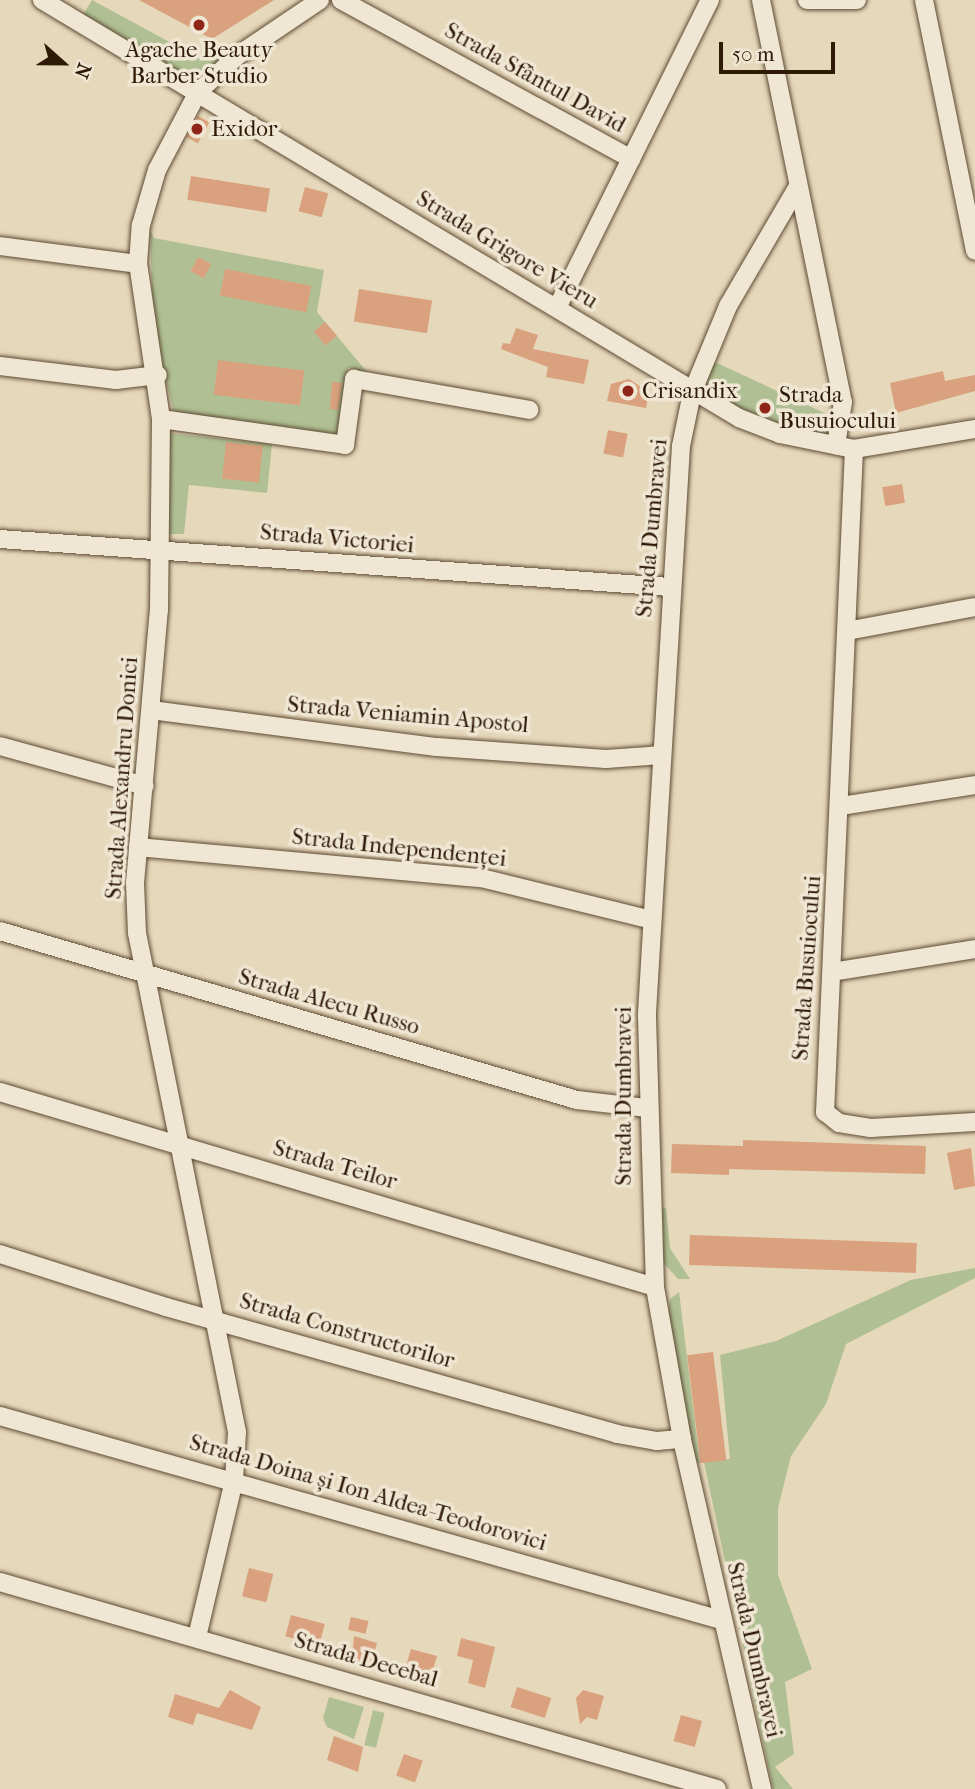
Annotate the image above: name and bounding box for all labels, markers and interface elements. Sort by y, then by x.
marker: Agache Beauty Barber Studio [191,17,207,33]
street label: Strada Sfântul David [440,17,630,139]
north arrow [28,28,98,98]
scale bar [723,28,838,72]
place label: Agache Beauty Barber Studio [125,36,273,90]
text: 50 m [732,42,775,66]
text: N [70,60,95,81]
place label: Exidor [211,115,277,143]
marker: Exidor [189,121,205,137]
street label: Strada Grigore Vieru [411,185,603,315]
place label: Crisandix [642,377,738,405]
place label: Strada Busuiocului [779,381,896,435]
marker: Crisandix [620,383,636,399]
marker: Strada Busuiocului [757,400,773,416]
street label: Strada Dumbravei [630,437,674,619]
street label: Strada Victoriei [259,519,415,559]
street label: Strada Alexandru Donici [100,656,144,900]
street label: Strada Veniamin Apostol [286,691,530,739]
street label: Strada Independenţei [290,823,508,873]
street label: Strada Busuiocului [787,874,827,1062]
street label: Strada Alecu Russo [235,963,423,1041]
street label: Strada Dumbravei [610,1006,638,1186]
street label: Strada Teilor [270,1134,400,1196]
street label: Strada Constructorilor [236,1287,458,1375]
street label: Strada Doina și Ion Aldea-Teodorovici [186,1429,550,1557]
street label: Strada Dumbravei [720,1560,788,1740]
street label: Strada Decebal [291,1626,441,1694]

